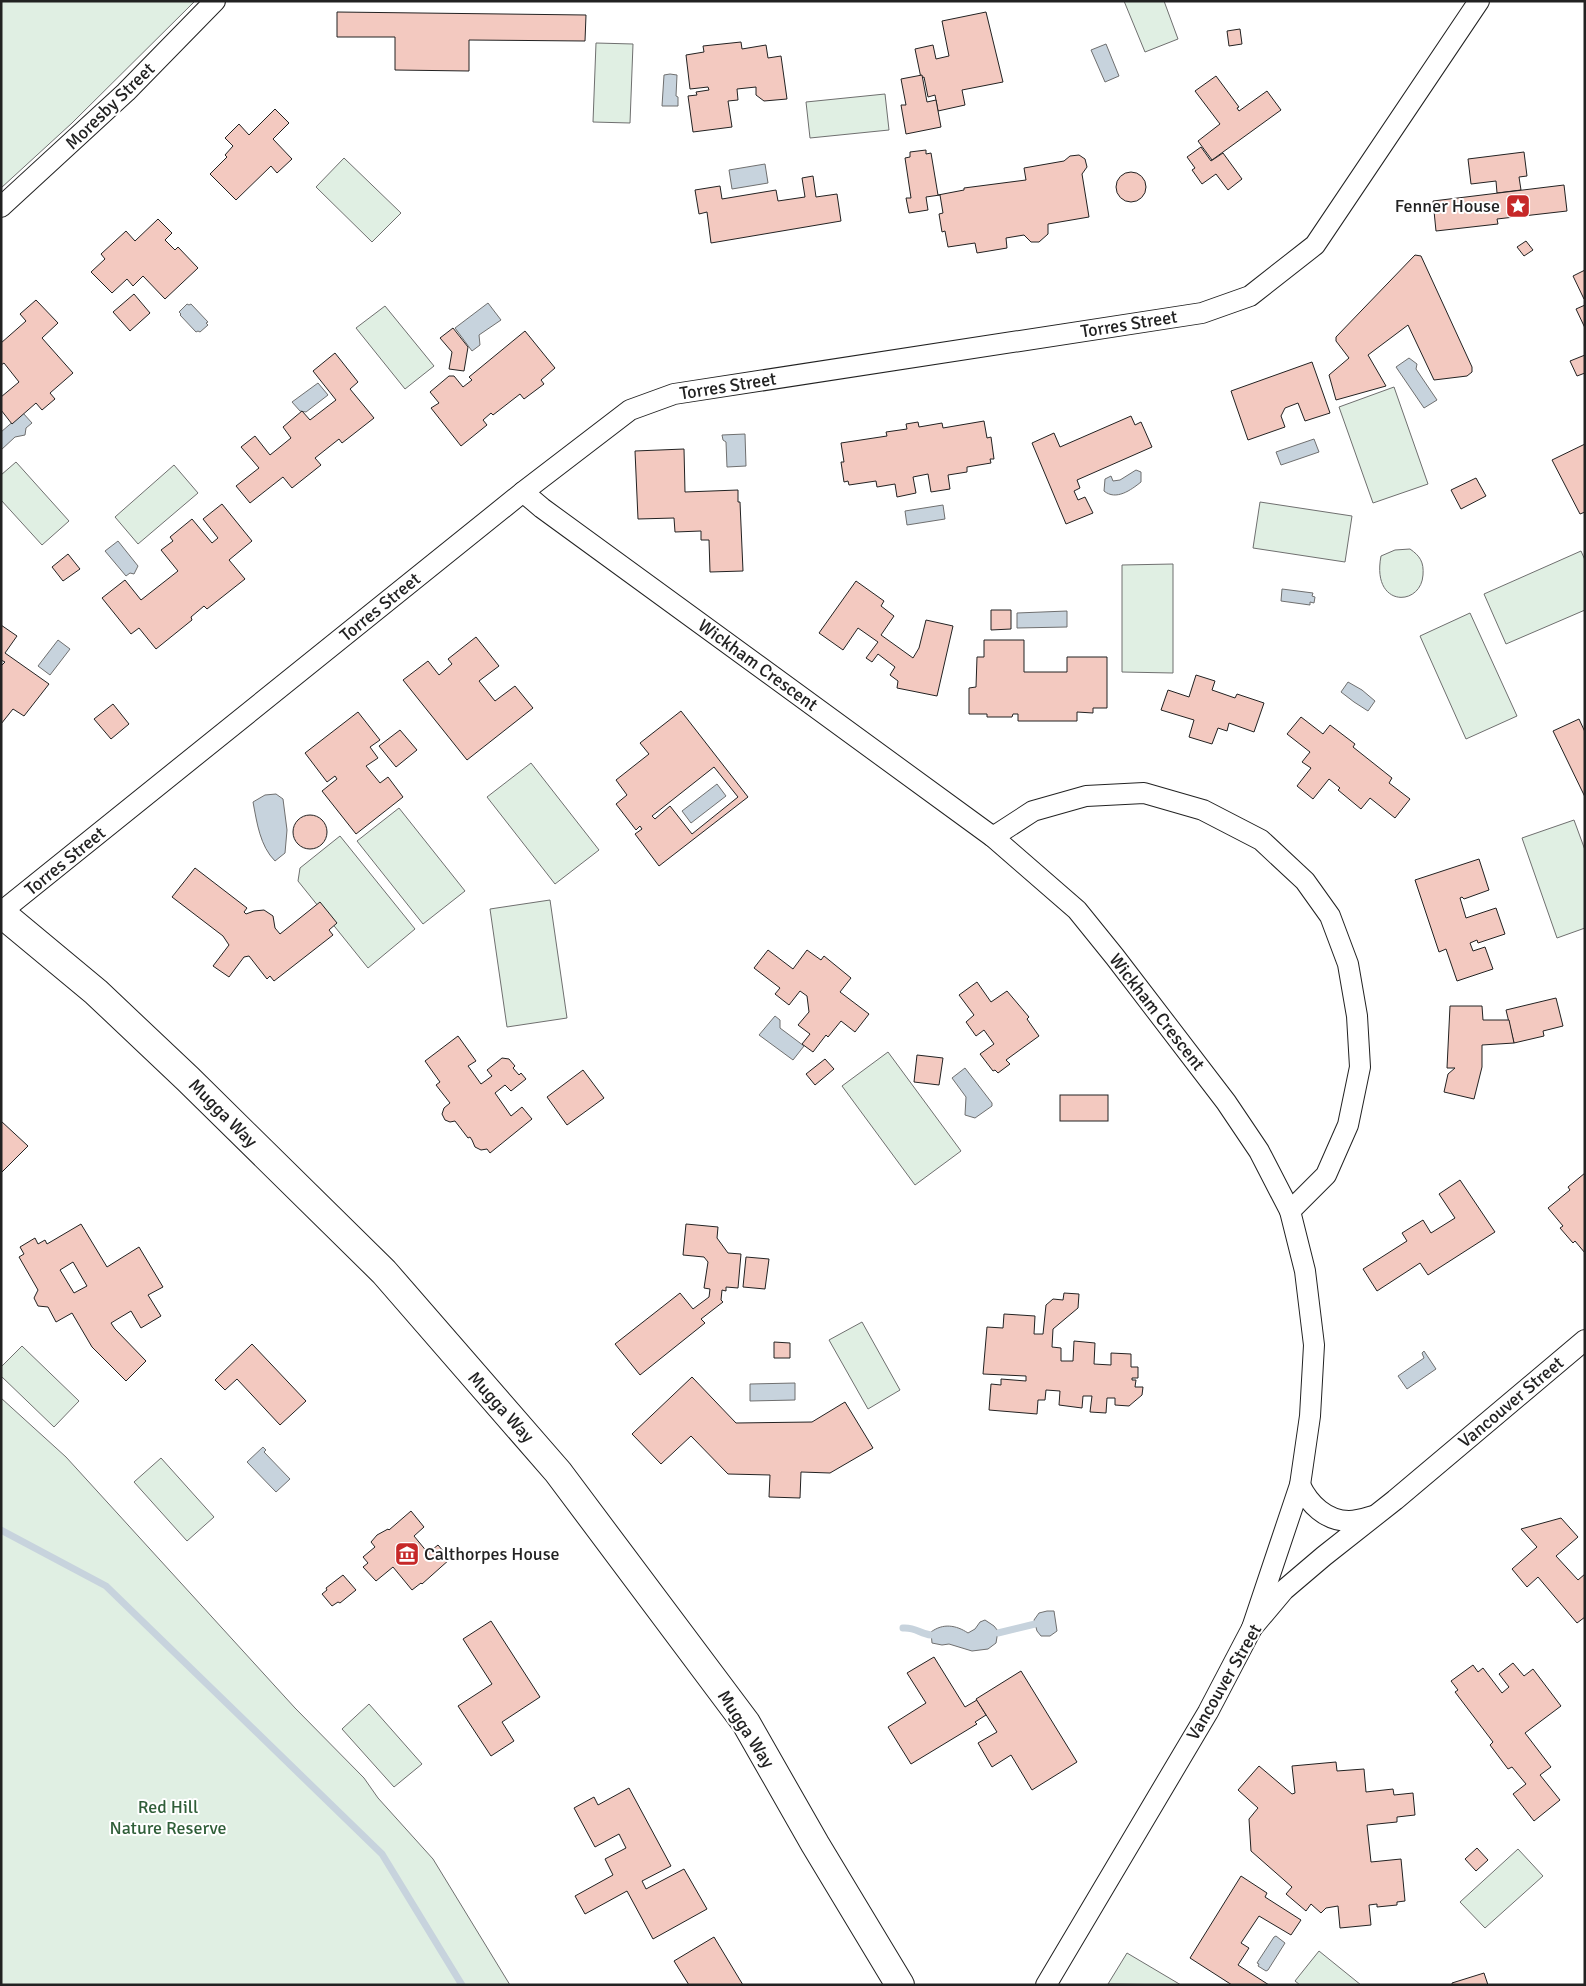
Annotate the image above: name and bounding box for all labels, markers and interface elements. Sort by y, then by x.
street label: Moresby Street [61,58,159,154]
place icon: Fenner House [1505,193,1531,219]
place label: Fenner House [1395,195,1500,217]
street label: Torres Street [1079,306,1179,342]
street label: Torres Street [678,368,778,404]
street label: Torres Street [335,568,425,646]
street label: Wickham Crescent [694,614,822,716]
street label: Torres Street [20,822,110,900]
street label: Wickham Crescent [1104,949,1210,1075]
street label: Mugga Way [184,1074,262,1152]
street label: Vancouver Street [1454,1352,1568,1452]
street label: Mugga Way [463,1367,539,1448]
museum icon: Calthorpes House [394,1541,420,1567]
place label: Calthorpes House [424,1543,560,1565]
street label: Vancouver Street [1182,1620,1266,1744]
street label: Mugga Way [713,1686,780,1773]
park label: Red Hill Nature Reserve [109,1796,227,1839]

